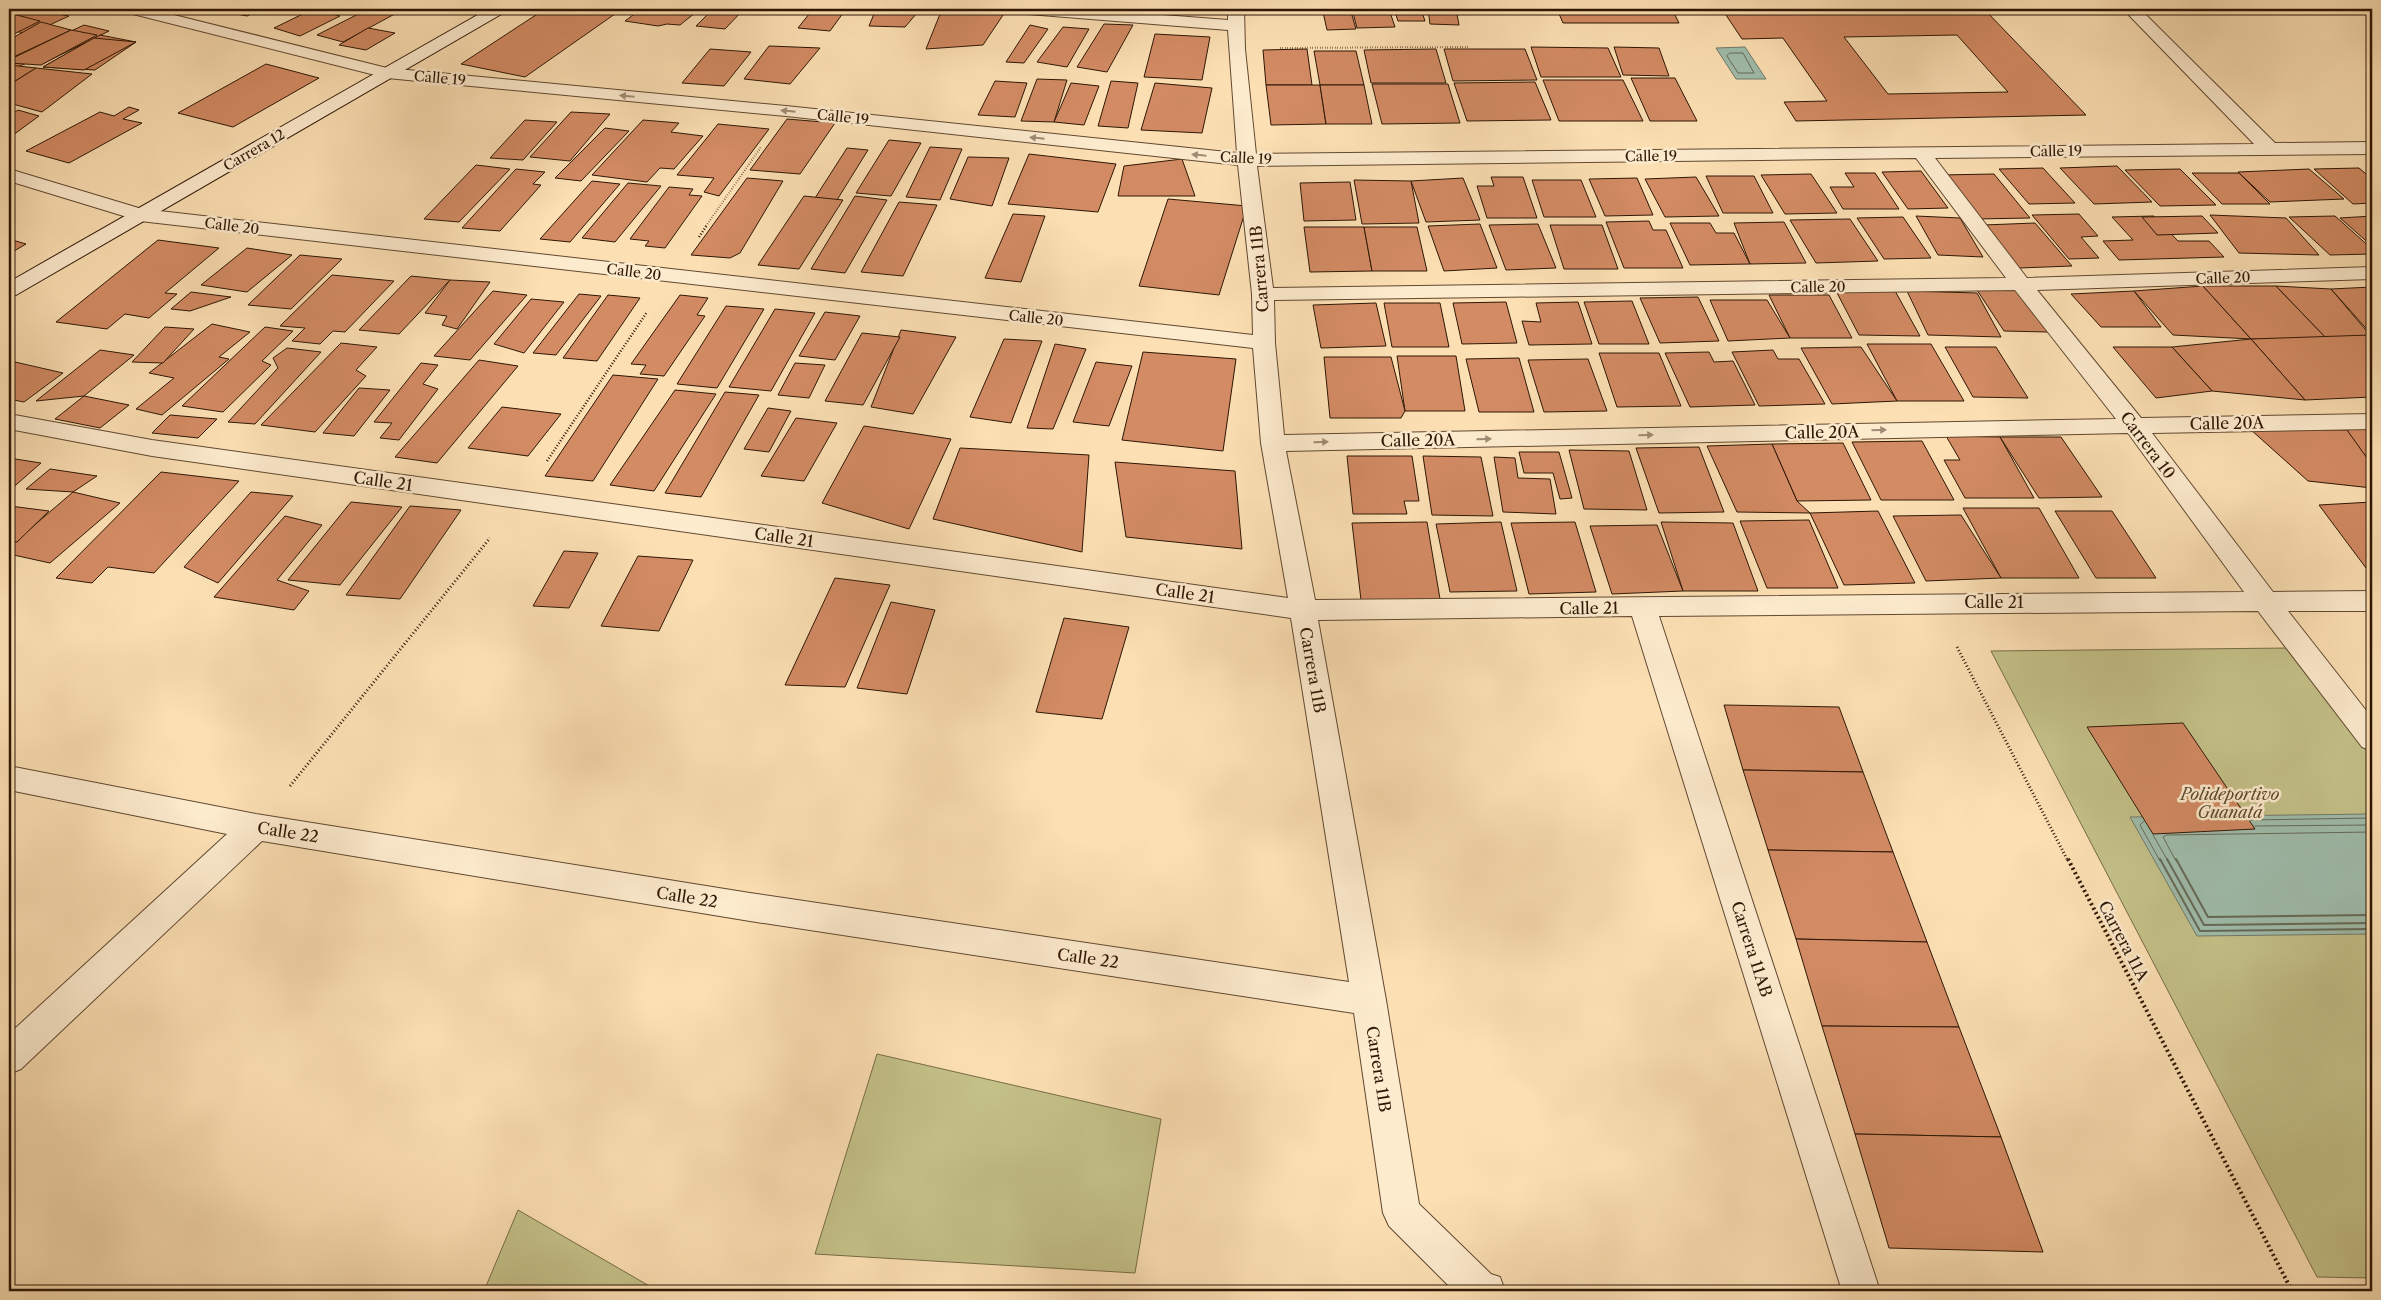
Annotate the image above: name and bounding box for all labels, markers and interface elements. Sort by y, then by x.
street label: Calle 19 [413,67,467,89]
one-way arrow [618,92,634,100]
street label: Calle 19 [816,105,870,129]
one-way arrow [780,107,796,115]
street label: Carrera 12 [220,125,288,175]
one-way arrow [1029,134,1045,142]
street label: Calle 19 [2030,142,2082,160]
street label: Calle 19 [1625,147,1677,165]
street label: Calle 19 [1219,148,1273,168]
one-way arrow [1190,151,1206,159]
street label: Calle 20 [204,214,261,238]
street label: Carrera 11B [1245,225,1273,313]
street label: Calle 20 [606,260,663,284]
street label: Calle 20 [2195,268,2251,288]
street label: Calle 20 [1790,278,1846,296]
street label: Calle 20 [1008,306,1064,330]
street label: Carrera 10 [2116,407,2180,483]
street label: Calle 20A [2190,412,2266,434]
street label: Calle 20A [1785,421,1861,443]
one-way arrow [1871,426,1887,434]
street label: Calle 20A [1381,429,1457,451]
one-way arrow [1639,431,1655,439]
one-way arrow [1476,435,1492,443]
one-way arrow [1314,438,1330,446]
street label: Calle 21 [352,467,414,495]
street label: Calle 21 [753,523,815,551]
street label: Calle 21 [1154,579,1216,607]
street label: Calle 21 [1964,592,2024,612]
street label: Calle 21 [1559,597,1619,619]
street label: Carrera 11B [1296,626,1330,714]
park label: Polideportivo Guanatá [2179,784,2280,822]
street label: Calle 22 [256,817,320,847]
street label: Calle 22 [655,882,719,912]
street label: Carrera 11A [2094,897,2154,986]
street label: Carrera 11AB [1727,899,1777,999]
street label: Calle 22 [1056,944,1120,972]
street label: Carrera 11B [1362,1025,1396,1113]

